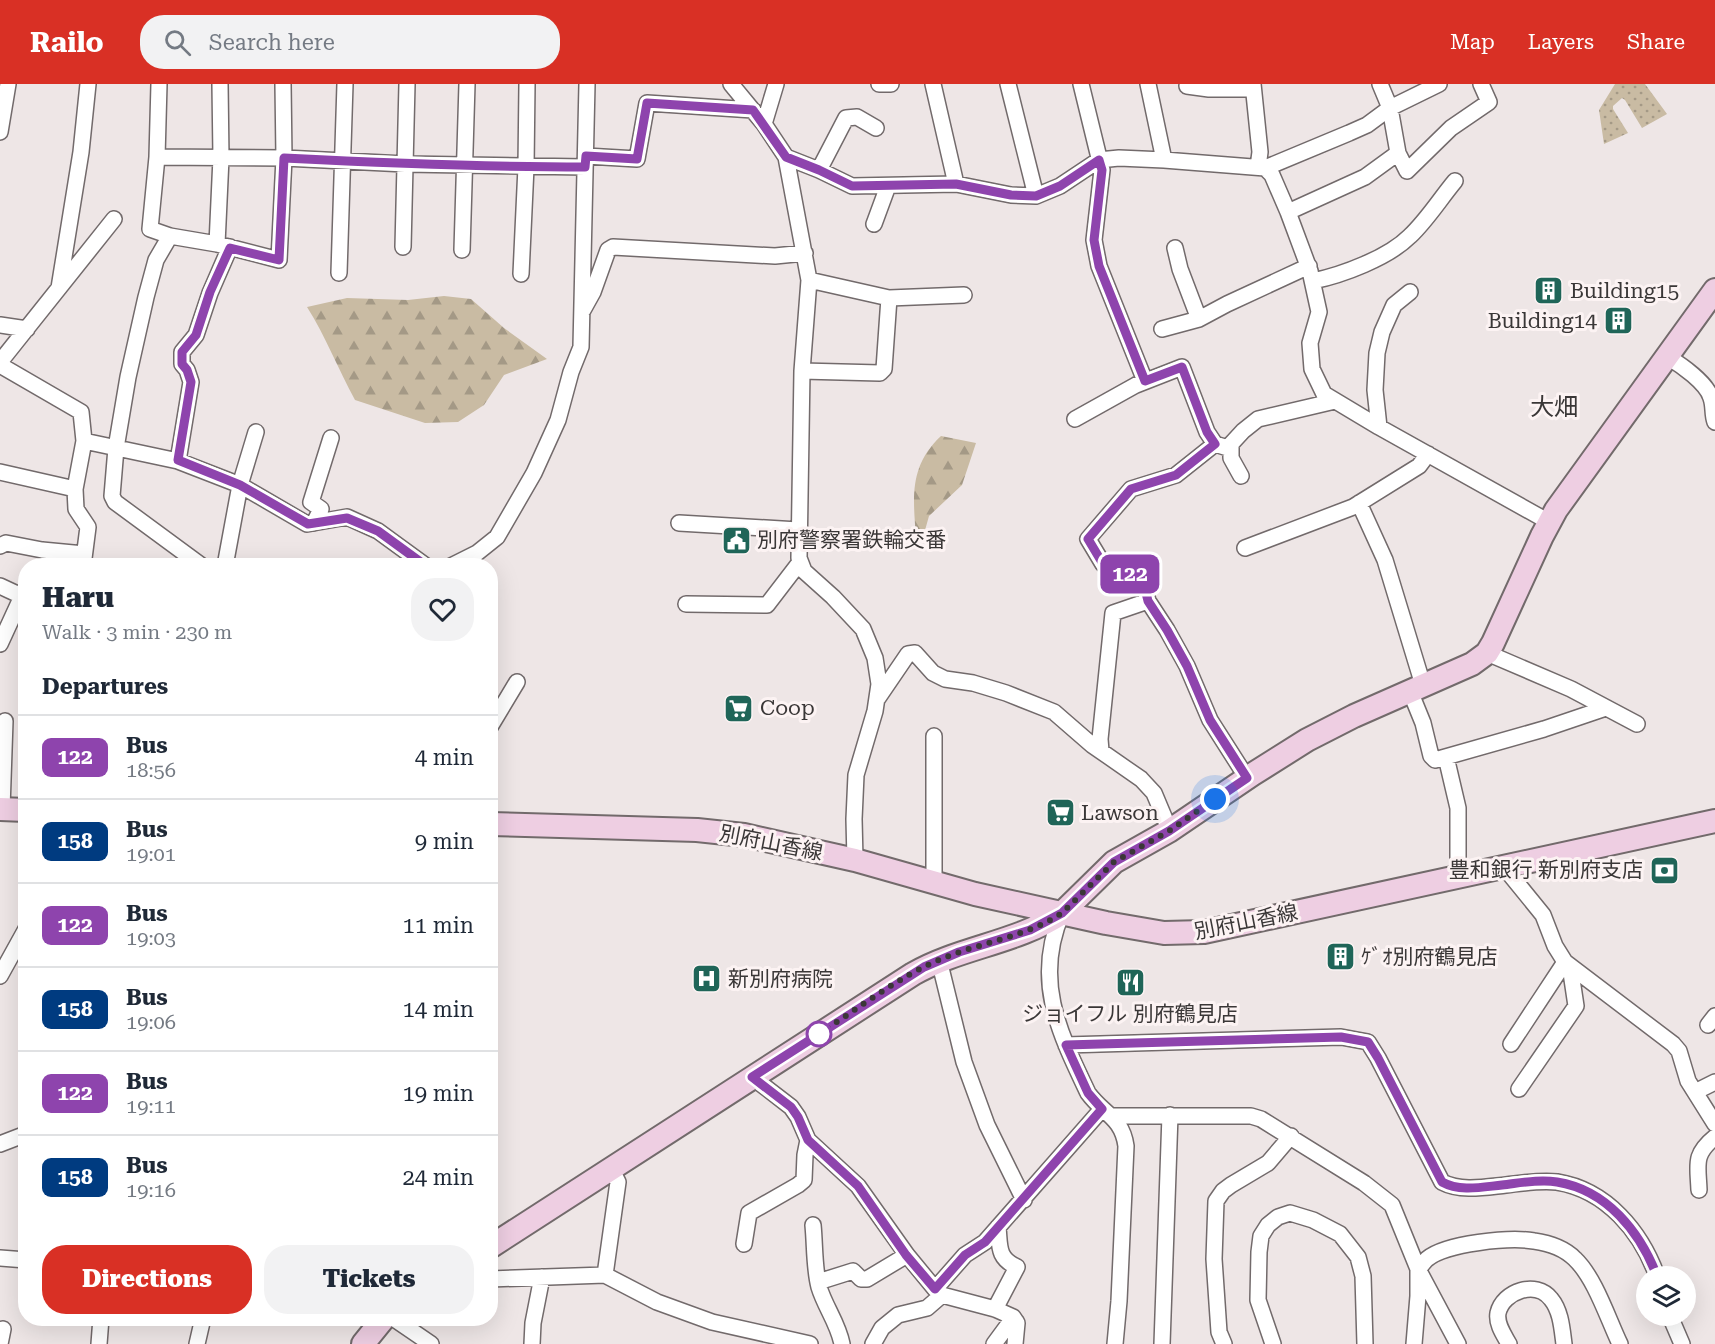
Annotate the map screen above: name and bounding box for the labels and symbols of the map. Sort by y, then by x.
building icon: Building15 [1533,275,1565,307]
place label: Building15 [1570,279,1679,303]
building icon: Building14 [1602,305,1634,337]
place label: Building14 [1488,309,1597,333]
district label: 大畑 [1530,393,1578,421]
public building icon: 別府警察署鉄輪交番 [720,524,752,556]
place label: 別府警察署鉄輪交番 [757,528,946,552]
line badge: 122 [1096,554,1164,594]
supermarket icon: Coop [723,692,755,724]
place label: Coop [760,696,815,720]
your location [1200,784,1230,814]
supermarket icon: Lawson [1044,797,1076,829]
place label: Lawson [1081,801,1159,825]
street label: 別府山香線 [717,821,825,865]
bank icon: 豊和銀行 新別府支店 [1648,854,1680,886]
place label: 豊和銀行 新別府支店 [1449,858,1643,882]
street label: 別府山香線 [1192,900,1300,944]
building icon: ｹﾞｵ別府鶴見店 [1324,941,1356,973]
place label: ｹﾞｵ別府鶴見店 [1361,945,1498,969]
hospital icon: 新別府病院 [691,963,723,995]
place label: 新別府病院 [728,967,833,991]
restaurant icon: ジョイフル 別府鶴見店 [1114,967,1146,999]
place label: ジョイフル 別府鶴見店 [1022,1002,1238,1026]
unlabelled marker [806,1021,832,1047]

